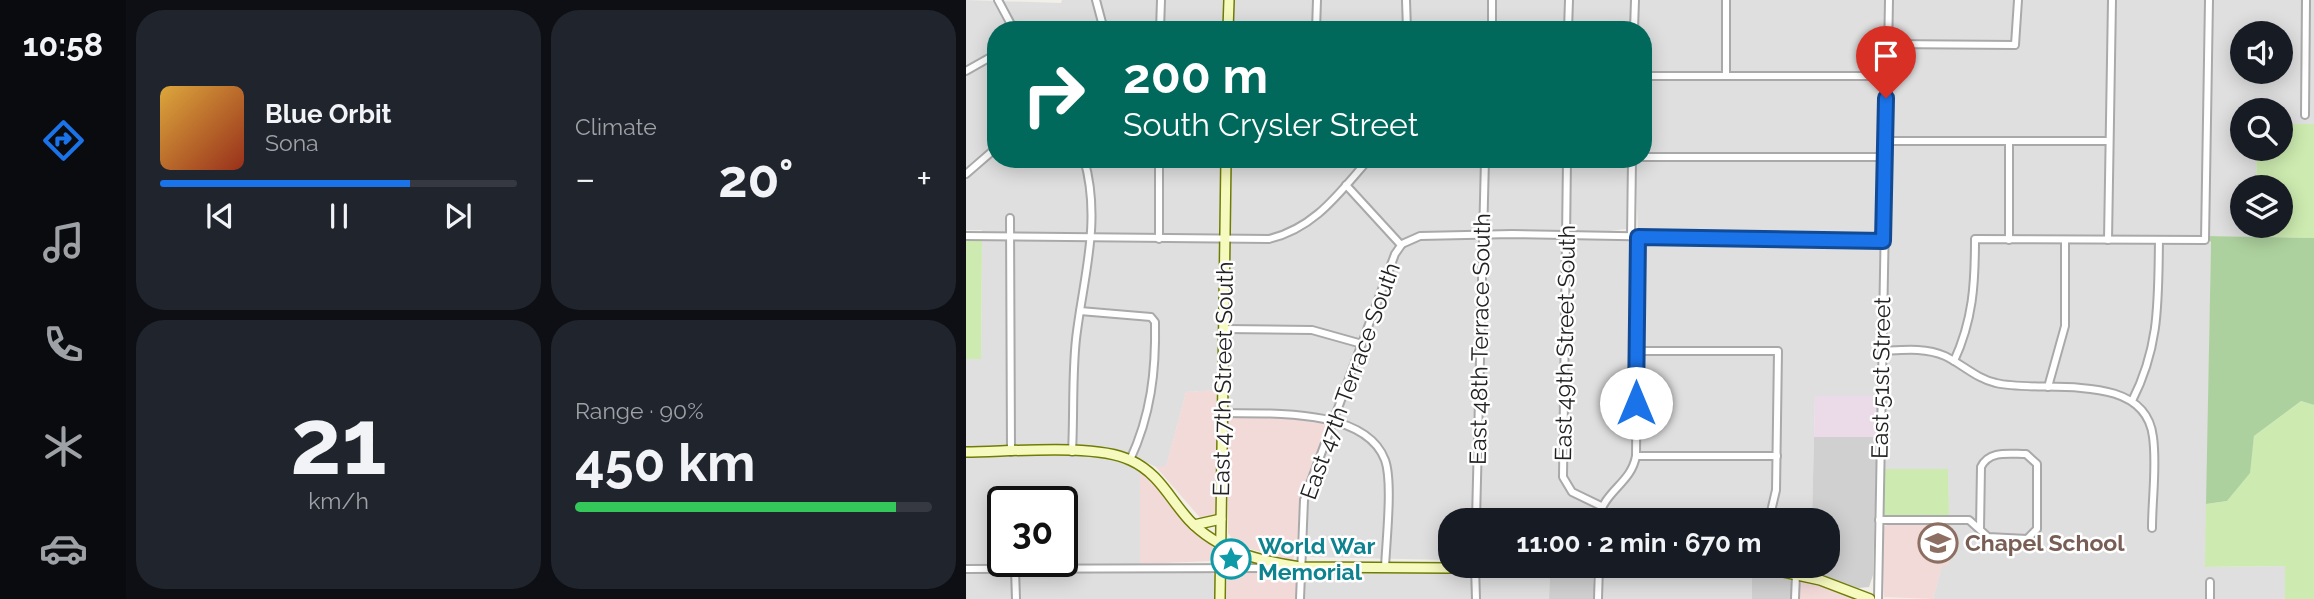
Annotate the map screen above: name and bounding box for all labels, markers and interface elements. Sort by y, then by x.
map controls [2230,21,2293,238]
button: sound [2230,21,2293,84]
text: 10:58 [23,26,103,63]
pin [1856,26,1916,98]
icon: arrive [1867,37,1905,75]
text: 200 m [1123,47,1268,104]
icon: right [1008,49,1099,140]
button: search [2230,98,2293,161]
text: Blue Orbit [265,99,392,129]
text: South Crysler Street [1123,106,1418,143]
text: Climate [575,113,657,140]
icon: directions [39,116,88,165]
text: Sona [265,129,319,156]
text: 20° [718,148,794,209]
text: − [575,156,595,201]
text: + [916,156,932,201]
button: layers [2230,175,2293,238]
icon: previous [201,197,239,235]
icon: pause [320,197,358,235]
icon: next [439,197,477,235]
street label: East 48th Terrace South [1464,213,1495,465]
icon: music [39,218,88,267]
street label: East 49th Street South [1549,225,1580,461]
street label: East 47th Terrace South [1294,259,1405,503]
street label: East 47th Street South [1207,261,1238,497]
street label: East 51st Street [1866,296,1895,459]
icon: phone [39,320,88,369]
position arrow [1599,366,1673,440]
text: 21 [290,388,387,495]
text: Range · 90% [575,397,704,424]
icon: climate [39,422,88,471]
text: 450 km [575,432,755,493]
speed limit sign: 30 [987,486,1078,577]
text: km/h [308,487,369,514]
school or university icon: Chapel School [1917,522,1959,564]
icon: car [39,524,88,573]
text: 11:00 · 2 min · 670 m [1517,528,1761,558]
place label: Chapel School [1965,529,2125,556]
place label: World War Memorial [1258,532,1375,585]
place icon: World War Memorial [1210,538,1252,580]

